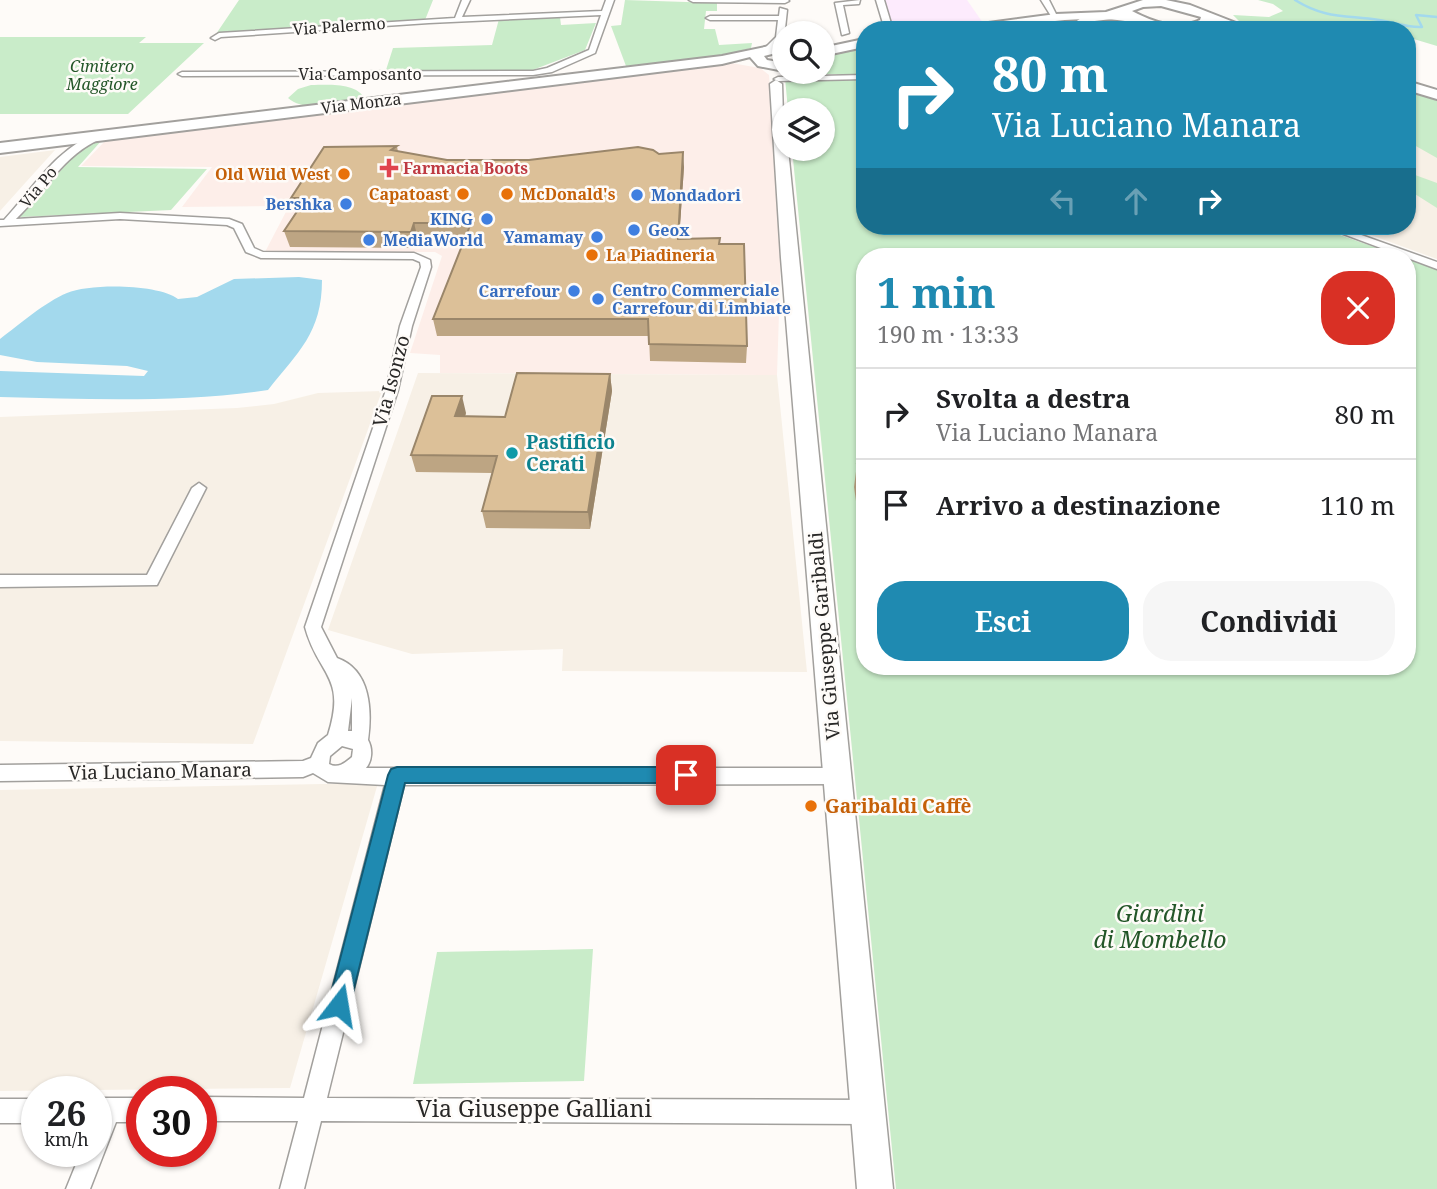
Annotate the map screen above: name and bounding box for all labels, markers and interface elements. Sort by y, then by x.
street label: Via Palermo [292,12,386,40]
map controls [772,21,835,161]
button: search [772,21,835,84]
text: 80 m [992,40,1108,106]
icon: right [877,49,968,140]
park label: Cimitero Maggiore [65,55,138,95]
street label: Via Camposanto [298,63,422,85]
street label: Via Monza [320,87,402,119]
button: layers [772,98,835,161]
text: Via Luciano Manara [992,103,1301,146]
place label: Farmacia Boots [403,157,528,179]
marker: Farmacia Boots [381,160,397,176]
street label: Via Po [14,162,62,212]
place label: Old Wild West [215,163,331,185]
marker: Old Wild West [336,166,352,182]
icon: left [1044,182,1082,220]
icon: ahead [1117,182,1155,220]
icon: right [1190,182,1228,220]
place label: Capatoast [369,183,450,205]
place label: McDonald's [521,183,616,205]
place label: Mondadori [651,184,741,206]
marker: Capatoast [455,186,471,202]
marker: McDonald's [499,186,515,202]
marker: Mondadori [629,187,645,203]
place label: Bershka [266,193,332,215]
marker: Bershka [338,196,354,212]
place label: KING [430,208,473,230]
marker: KING [479,211,495,227]
place label: Geox [648,219,690,241]
marker: Geox [626,222,642,238]
place label: Yamamay [504,226,584,248]
place label: MediaWorld [383,229,484,251]
marker: Yamamay [589,229,605,245]
marker: MediaWorld [361,232,377,248]
place label: La Piadineria [606,244,716,266]
marker: La Piadineria [584,247,600,263]
text: 1 min [877,263,996,320]
button: close [1321,271,1395,345]
place label: Centro Commerciale Carrefour di Limbiate [612,279,791,319]
place label: Carrefour [478,280,561,302]
marker: Carrefour [566,283,582,299]
marker: Centro Commerciale Carrefour di Limbiate [590,291,606,307]
text: 190 m · 13:33 [877,318,1019,350]
street label: Via Isonzo [366,332,416,430]
text: Svolta a destra [936,380,1131,416]
icon: right [877,395,915,433]
text: 80 m [1335,396,1395,432]
text: Via Luciano Manara [936,416,1158,448]
place label: Pastificio Cerati [526,429,615,477]
marker: Pastificio Cerati [504,445,520,461]
icon: arrive [877,486,915,524]
text: Arrivo a destinazione [936,487,1221,523]
text: 110 m [1320,487,1395,523]
street label: Via Giuseppe Garibaldi [802,531,846,741]
button: Esci [877,581,1129,661]
button: Condividi [1143,581,1395,661]
pin [656,745,716,805]
street label: Via Luciano Manara [68,756,252,786]
icon: arrive [667,756,705,794]
place label: Garibaldi Caffè [825,793,972,819]
marker: Garibaldi Caffè [803,798,819,814]
park label: Giardini di Mombello [1093,897,1227,955]
position arrow [302,968,376,1042]
speed limit sign: 30 [126,1076,217,1167]
text: 26 [47,1089,86,1136]
street label: Via Giuseppe Galliani [416,1092,652,1124]
text: km/h [44,1127,89,1151]

